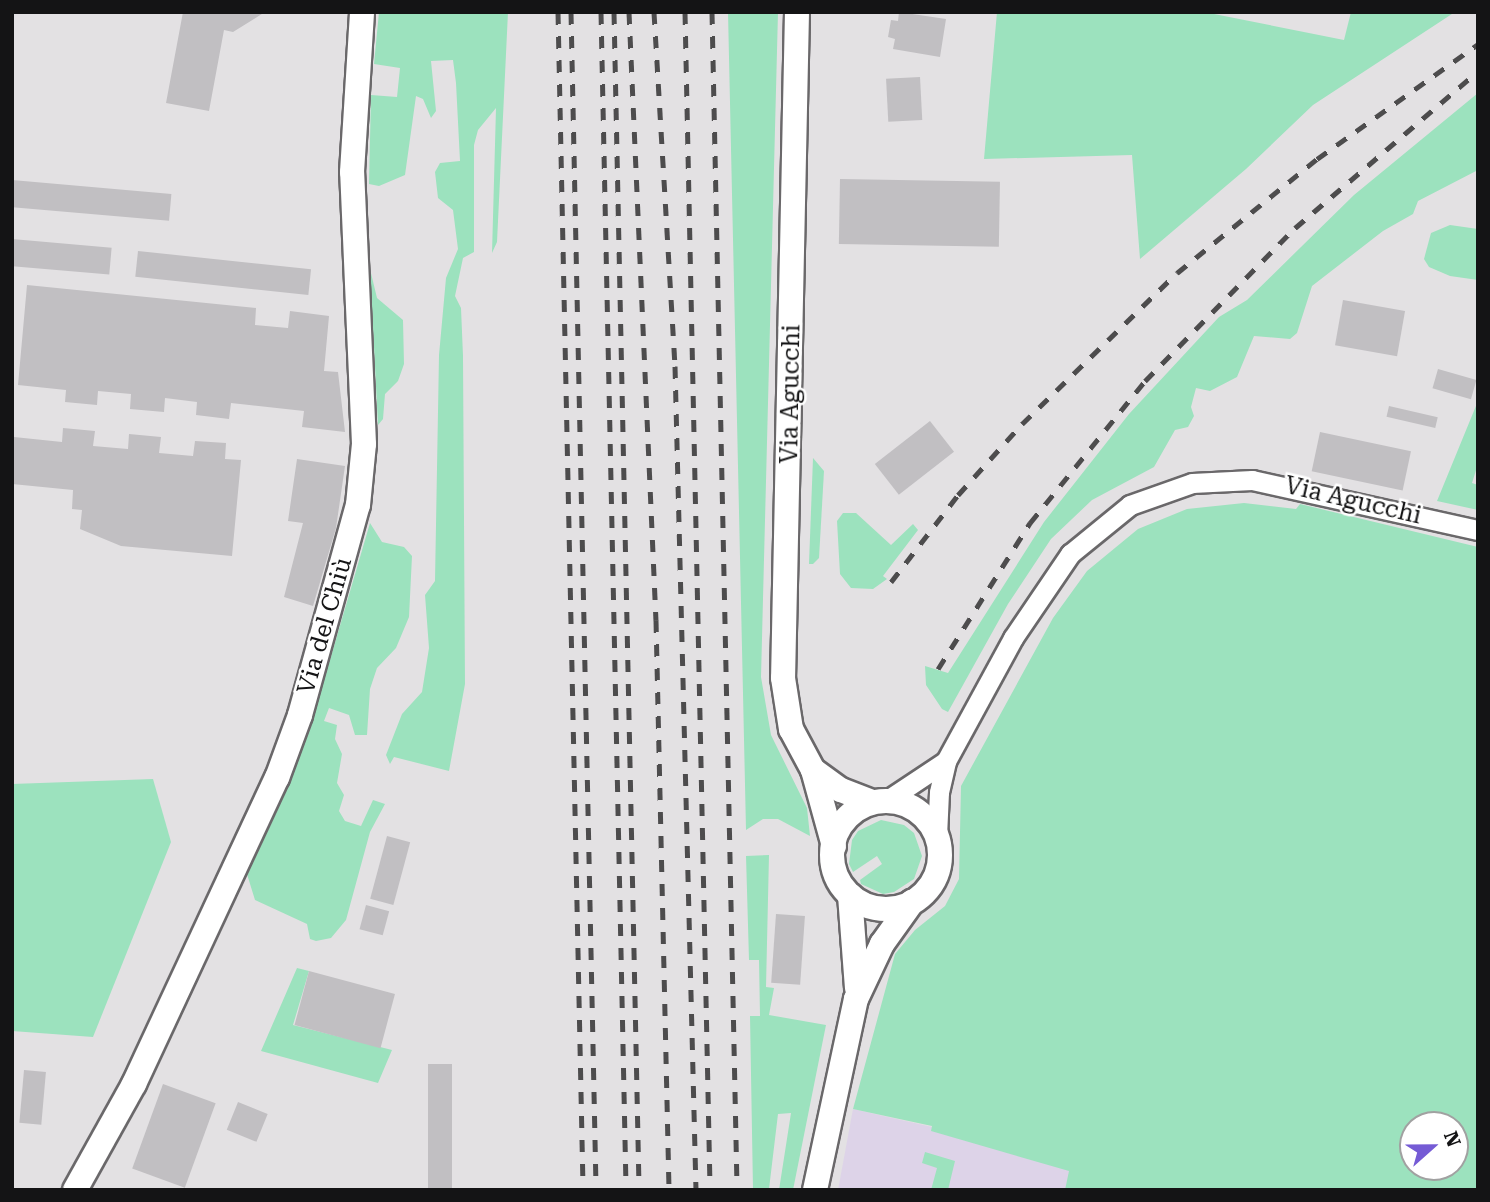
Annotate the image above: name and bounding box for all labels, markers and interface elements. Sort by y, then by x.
street label: Via Agucchi [775,324,807,464]
street label: Via Agucchi [1282,471,1424,531]
street label: Via del Chiù [292,554,358,698]
north arrow [1399,1111,1469,1181]
text: N [1439,1128,1466,1150]

